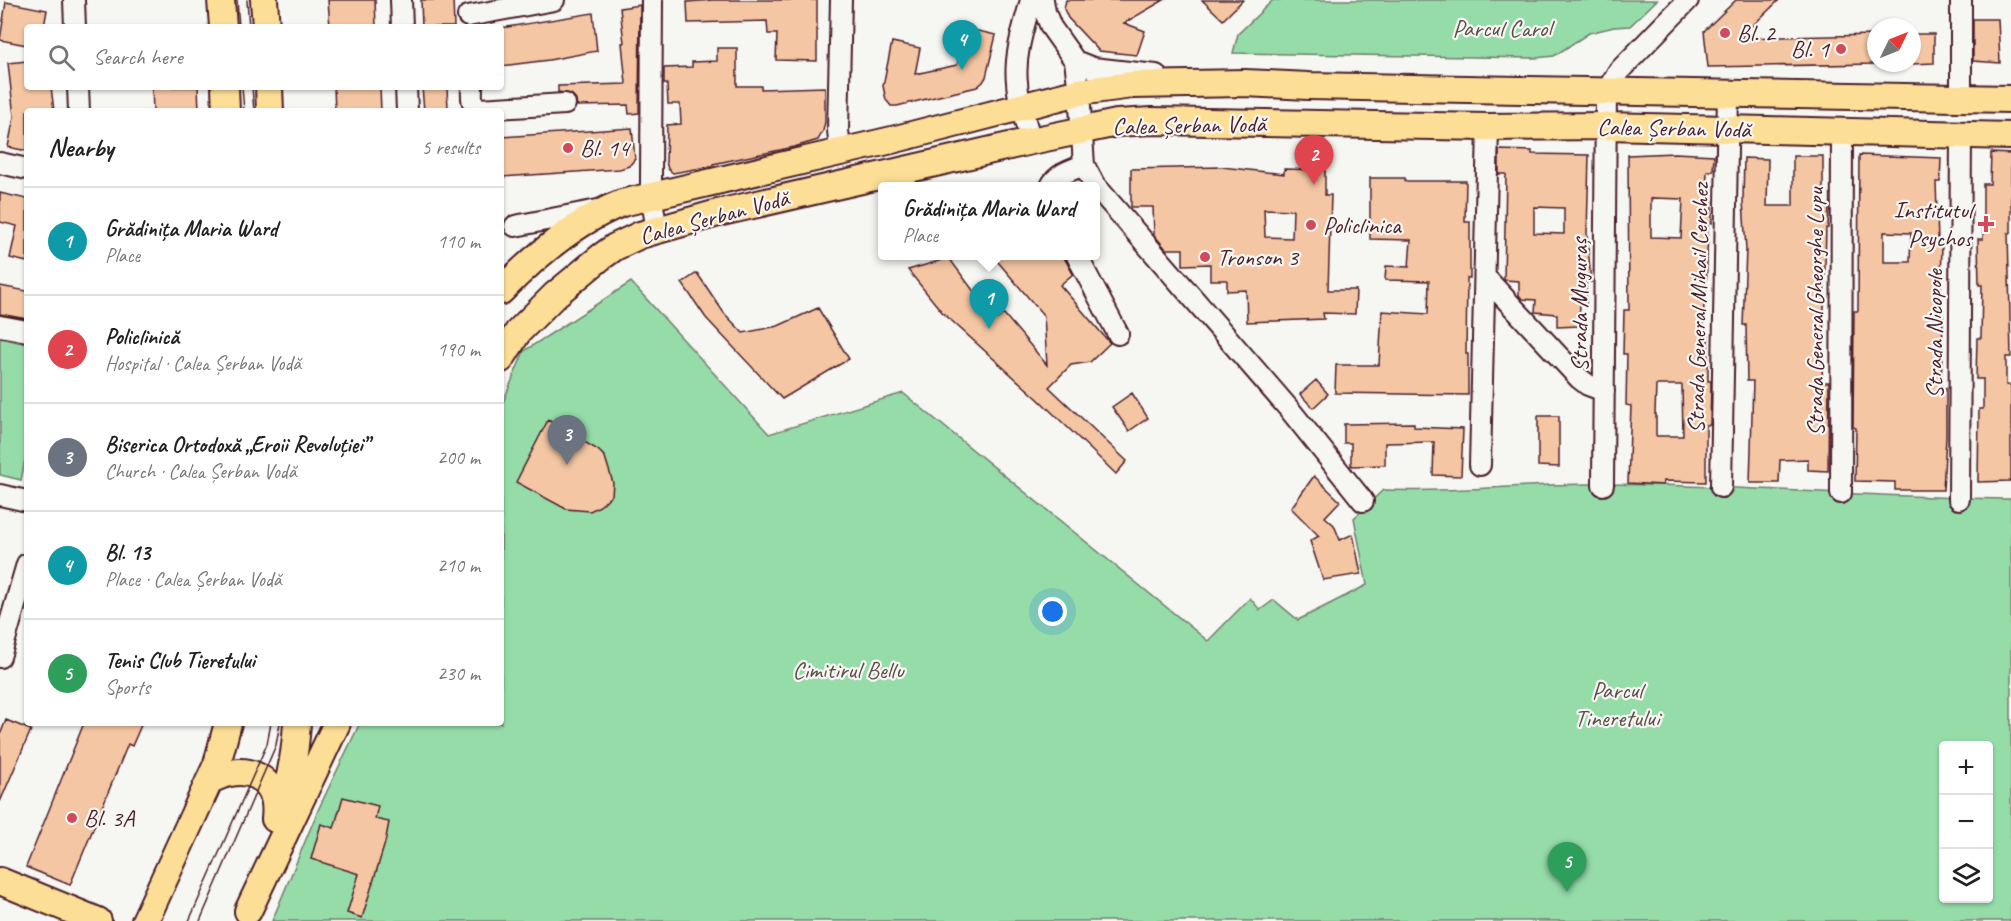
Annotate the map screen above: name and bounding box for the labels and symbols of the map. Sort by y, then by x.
park label: Parcul Carol [1453,13,1555,43]
place label: Bl. 2 [1737,18,1777,48]
north arrow [1867,18,1921,72]
pin: 4 [942,20,982,70]
marker: Bl. 2 [1718,26,1732,40]
place label: Bl. 1 [1791,34,1830,64]
marker: Bl. 1 [1834,42,1848,56]
street label: Calea Șerban Vodă [1112,109,1269,141]
street label: Calea Șerban Vodă [1597,112,1754,144]
place label: Bl. 14 [580,133,631,163]
pin: 2 [1294,136,1334,185]
marker: Bl. 14 [561,141,575,155]
street label: Strada General Mihail Cerchez [1681,181,1715,434]
street label: Calea Șerban Vodă [636,182,794,251]
street label: Strada General Gheorghe Lupu [1800,186,1830,436]
place label: Institutul Psychos [1894,195,1976,253]
place label: Policlinica [1323,210,1402,240]
marker: Institutul Psychos [1977,215,1995,233]
marker: Policlinica [1304,218,1318,232]
street label: Strada Muguraș [1564,235,1594,372]
place label: Tronson 3 [1217,242,1300,272]
marker: Tronson 3 [1198,250,1212,264]
street label: Strada Nicopole [1919,267,1949,399]
pin: 1 [970,280,1008,329]
pin: 3 [548,416,586,465]
your location [1038,597,1067,626]
park label: Cimitirul Bellu [792,655,906,685]
park label: Parcul Tineretului [1574,675,1663,733]
place label: Bl. 3A [84,803,135,833]
marker: Bl. 3A [65,811,79,825]
pin: 5 [1548,842,1586,892]

